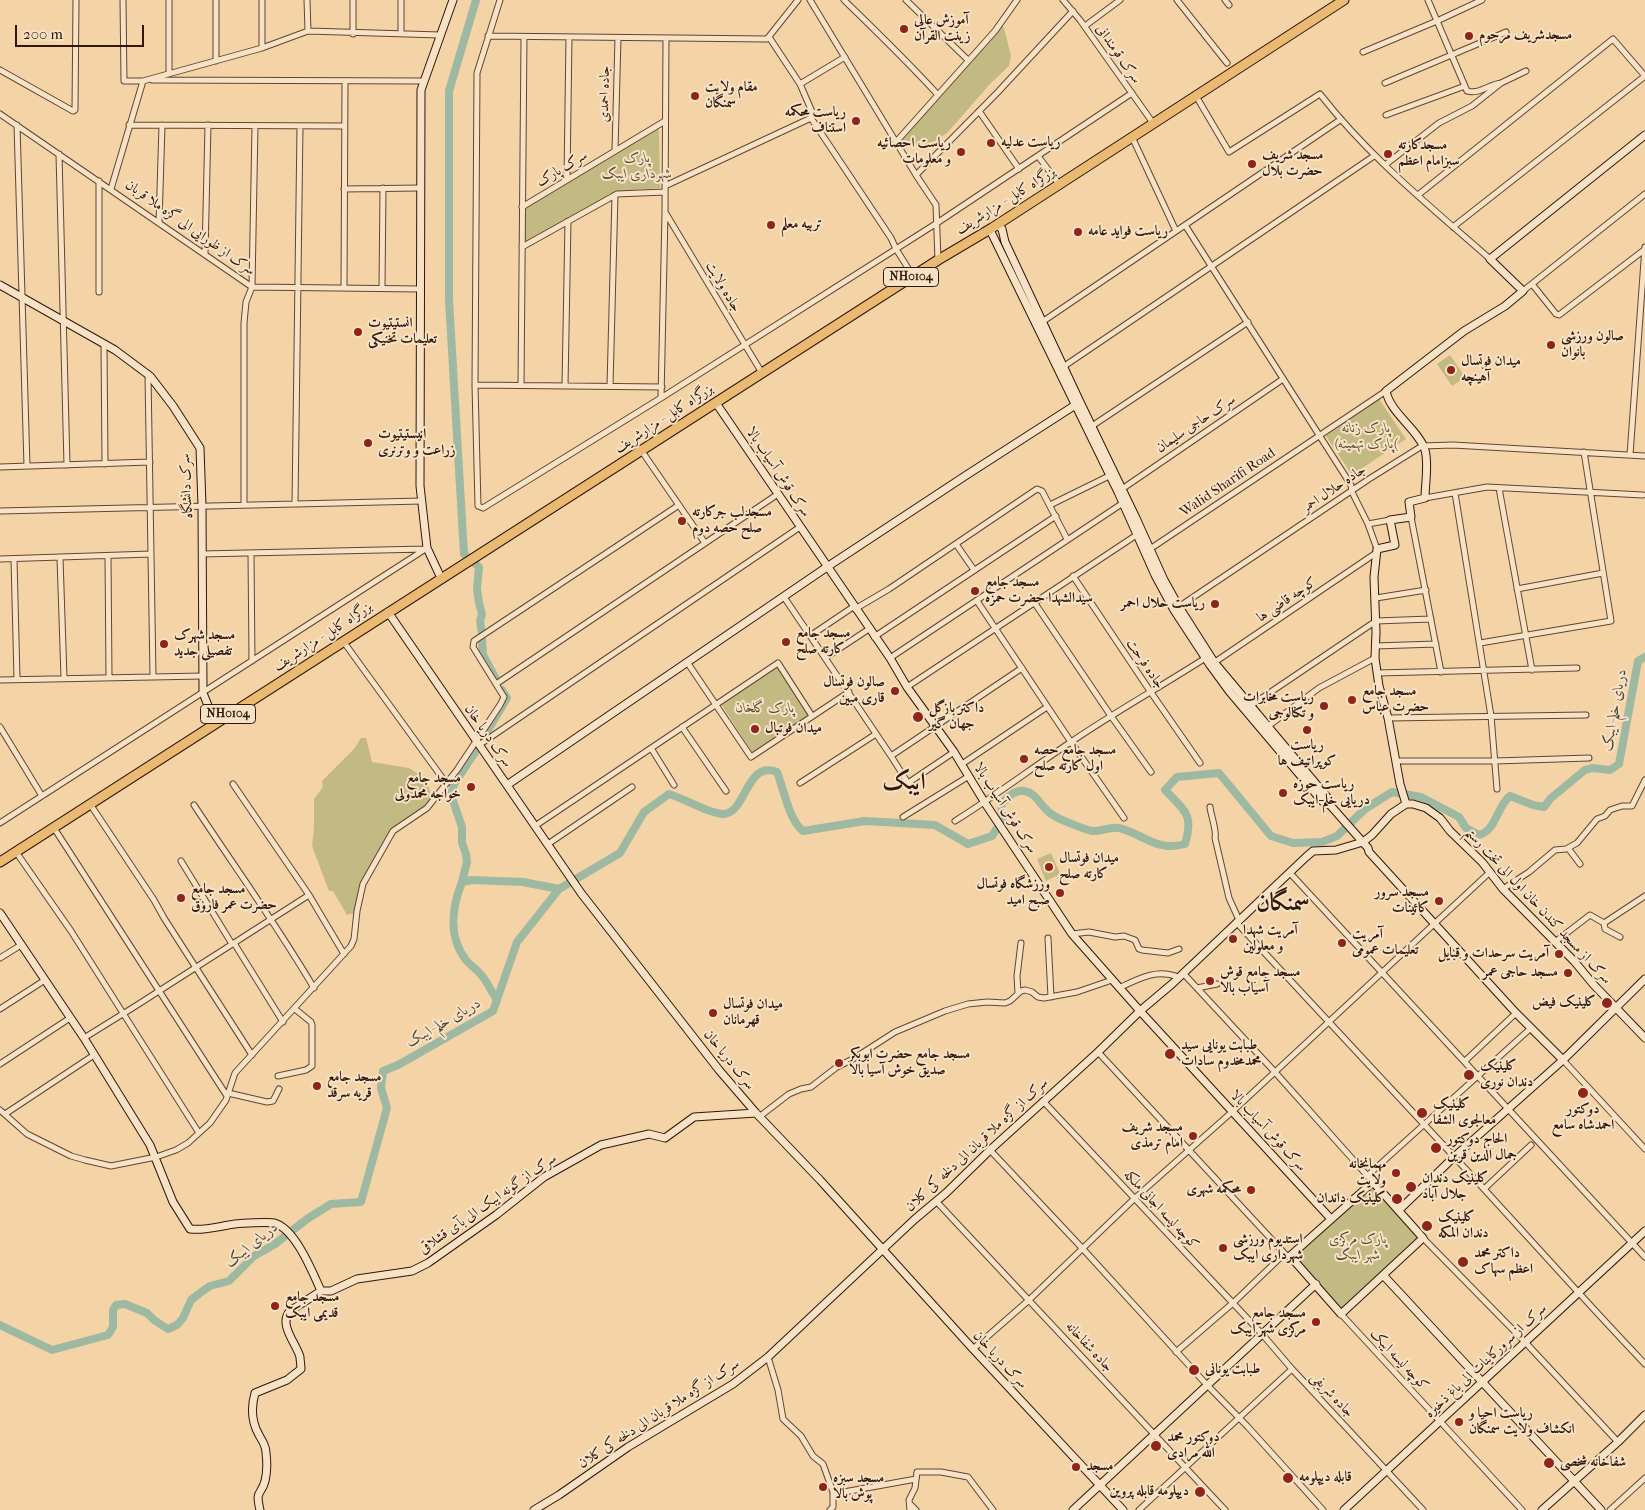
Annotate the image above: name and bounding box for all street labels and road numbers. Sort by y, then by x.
street label: سرک قومندانی [1092,21,1144,87]
street label: جاده احمدی [596,66,614,122]
street label: سرک پارک [533,147,591,191]
street label: بزرگراه کابل - مزارشریف [953,164,1059,238]
street label: سرک از ظورایی الی گزه ملا قربان [122,177,258,279]
street label: جاده ولایت [701,259,745,315]
road number: NH0104 [884,268,938,286]
street label: بزرگراه کابل - مزارشریف [611,381,717,457]
street label: سرک حاجی سلیمان [1153,391,1239,457]
street label: سرک قوش آسیاب بالا [742,424,814,520]
street label: Walid Sharifi Road [1177,445,1279,521]
street label: سرک دانشگاه [177,453,197,519]
street label: جاده حلال احمر [1299,461,1369,517]
street label: کوچه قاضی ها [1254,574,1320,626]
street label: بزرگراه کابل - مزارشریف [270,599,376,675]
street label: جاده فرحت [1122,636,1168,692]
street label: سرک دریا خان [460,701,516,771]
road number: NH0104 [200,704,256,724]
street label: سرک قوش آسیاب بالا [969,760,1041,856]
street label: سرک از مسجد کندن خان اول الی تخت رستم [1461,824,1615,988]
street label: سرک دریا خان [700,1027,758,1093]
street label: سرک از گزه ملا قربان الی دلخه کی کلان [902,1074,1052,1216]
street label: سرک قوش آسیاب بالا [1226,1087,1310,1175]
street label: سرک از گونه ایبک الی بآی قشلاقی [416,1150,560,1258]
street label: کوچه لیسه اجانی ملکه [1120,1167,1202,1253]
street label: سرک از سرورکاینات الی باغ ذخیره [1422,1300,1550,1422]
street label: جاده شفاخانه [1062,1319,1116,1375]
street label: کوچه لیسه ایبک [1366,1326,1432,1394]
street label: سرک دریا خان [969,1328,1031,1392]
street label: سرک از گزه ملا قربان الی دلخه کی کلان [575,1356,743,1472]
street label: جاده شریفی [1307,1369,1357,1421]

